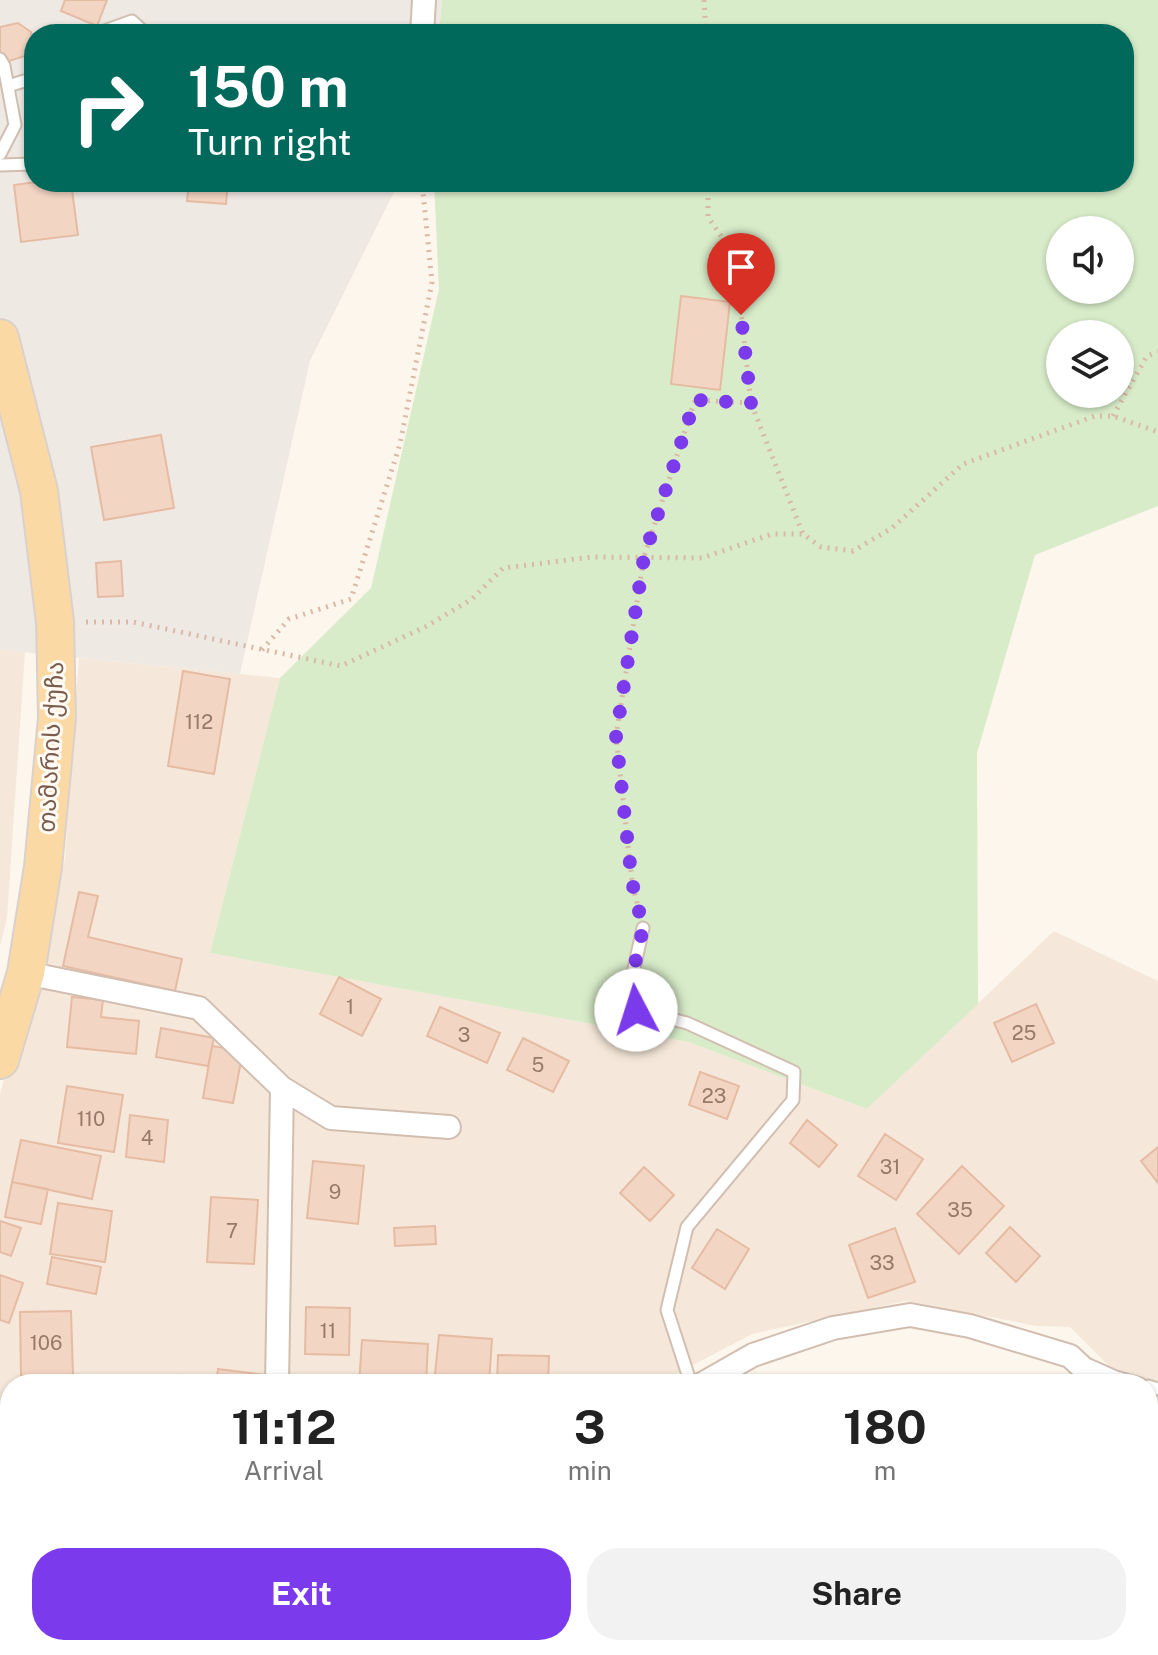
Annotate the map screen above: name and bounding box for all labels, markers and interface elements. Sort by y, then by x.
text: 150 m [188,54,349,120]
icon: right [56,56,160,160]
text: Turn right [188,121,351,163]
map controls [1046,216,1134,408]
button: sound [1046,216,1134,304]
pin [707,233,775,315]
icon: arrive [719,245,763,289]
button: layers [1046,320,1134,408]
street label: თამარის ქუჩა [32,661,69,833]
house number: 112 [185,710,213,734]
position arrow [594,968,678,1052]
house number: 1 [346,995,354,1019]
house number: 25 [1012,1021,1036,1045]
house number: 3 [458,1023,470,1047]
house number: 5 [532,1053,544,1077]
house number: 23 [702,1084,726,1108]
house number: 110 [77,1107,105,1131]
house number: 4 [141,1126,153,1150]
house number: 31 [880,1155,900,1179]
house number: 9 [329,1180,341,1204]
house number: 35 [947,1198,973,1222]
house number: 7 [226,1219,238,1243]
house number: 33 [869,1251,895,1275]
house number: 11 [320,1319,336,1343]
house number: 106 [30,1331,62,1355]
text: 11:12 [231,1398,336,1455]
text: 3 [574,1398,606,1455]
text: 180 [843,1398,927,1455]
text: Arrival [244,1455,324,1486]
text: min [568,1455,612,1486]
text: m [874,1455,896,1486]
button: Exit [32,1548,571,1640]
button: Share [587,1548,1126,1640]

